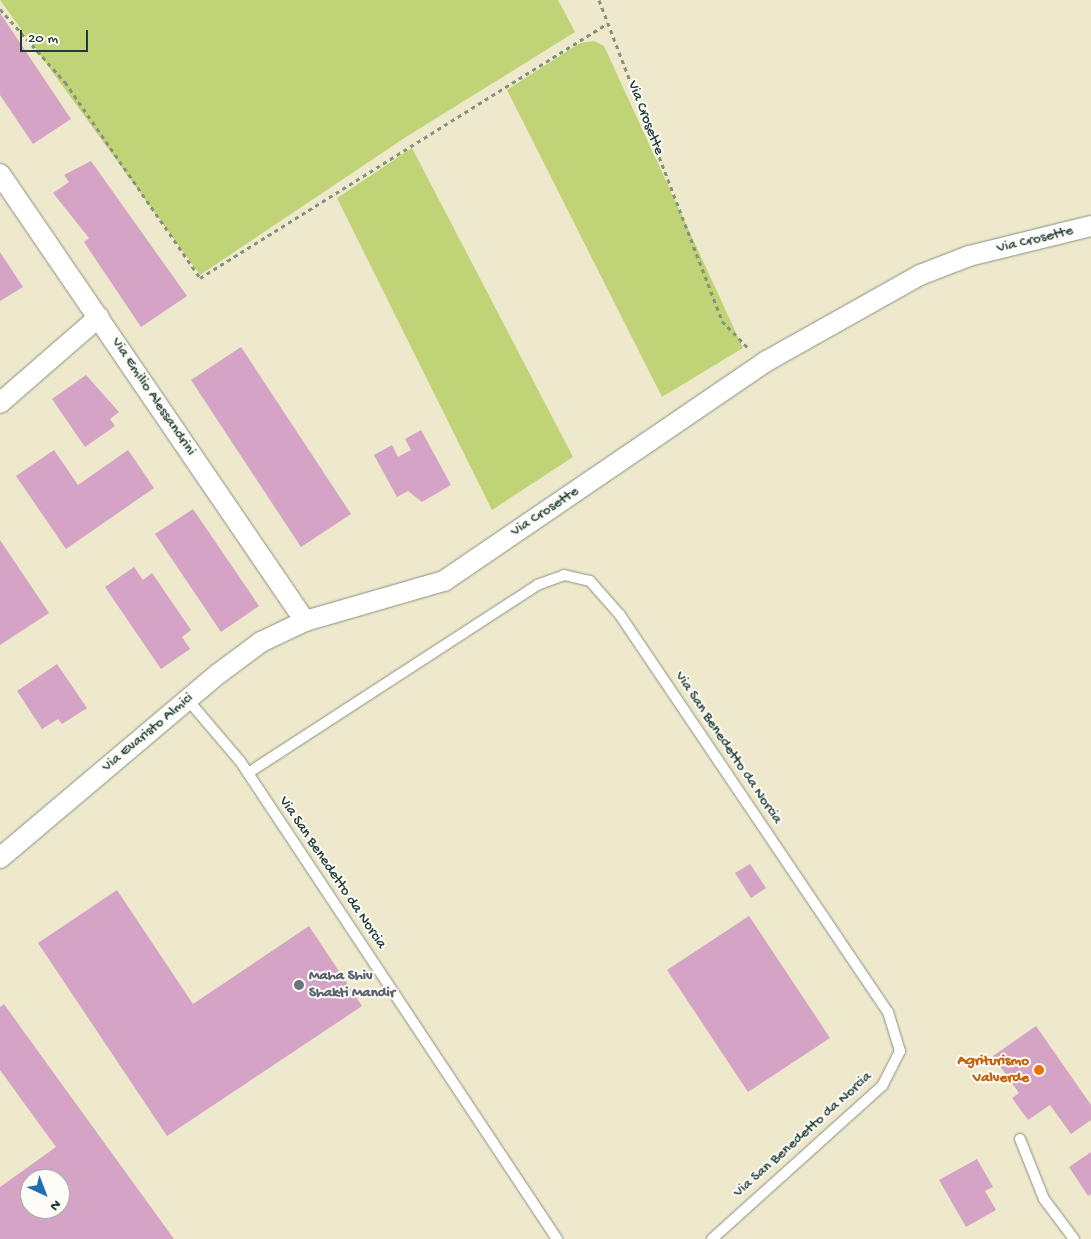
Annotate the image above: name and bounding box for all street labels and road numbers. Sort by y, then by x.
street label: Via Crosette [623,78,667,158]
street label: Via Crosette [995,222,1075,258]
street label: Via Emilio Alessandrini [107,334,199,460]
street label: Via Crosette [508,483,582,541]
street label: Via San Benedetto da Norcia [670,668,786,828]
street label: Via Evaristo Almici [99,690,197,776]
street label: Via San Benedetto da Norcia [274,793,390,953]
street label: Via San Benedetto da Norcia [730,1068,876,1202]

